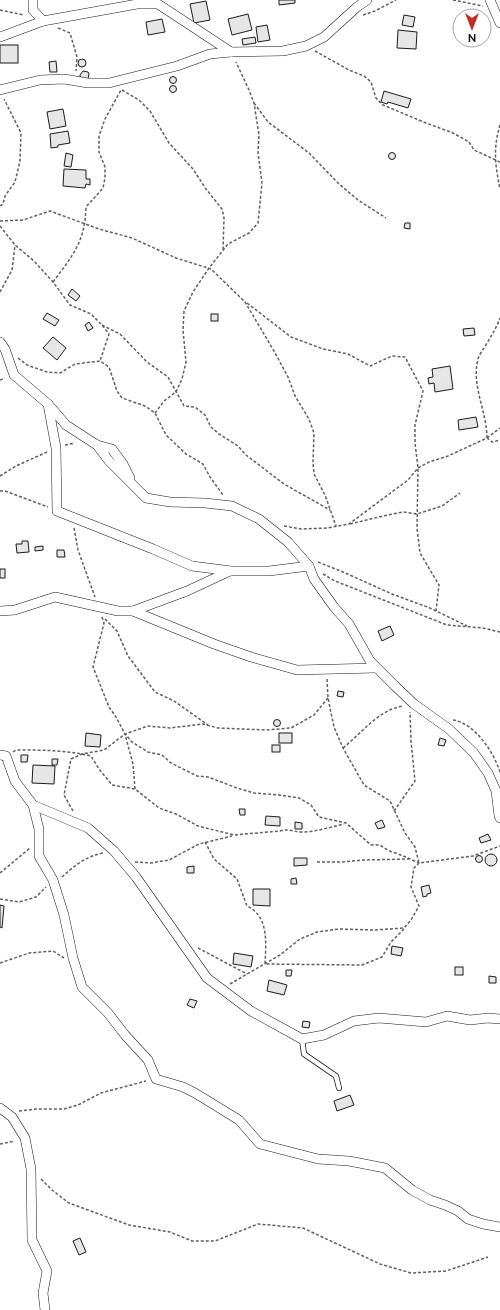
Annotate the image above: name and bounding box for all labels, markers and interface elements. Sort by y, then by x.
north arrow [452,8,492,48]
text: N [468,31,476,44]

